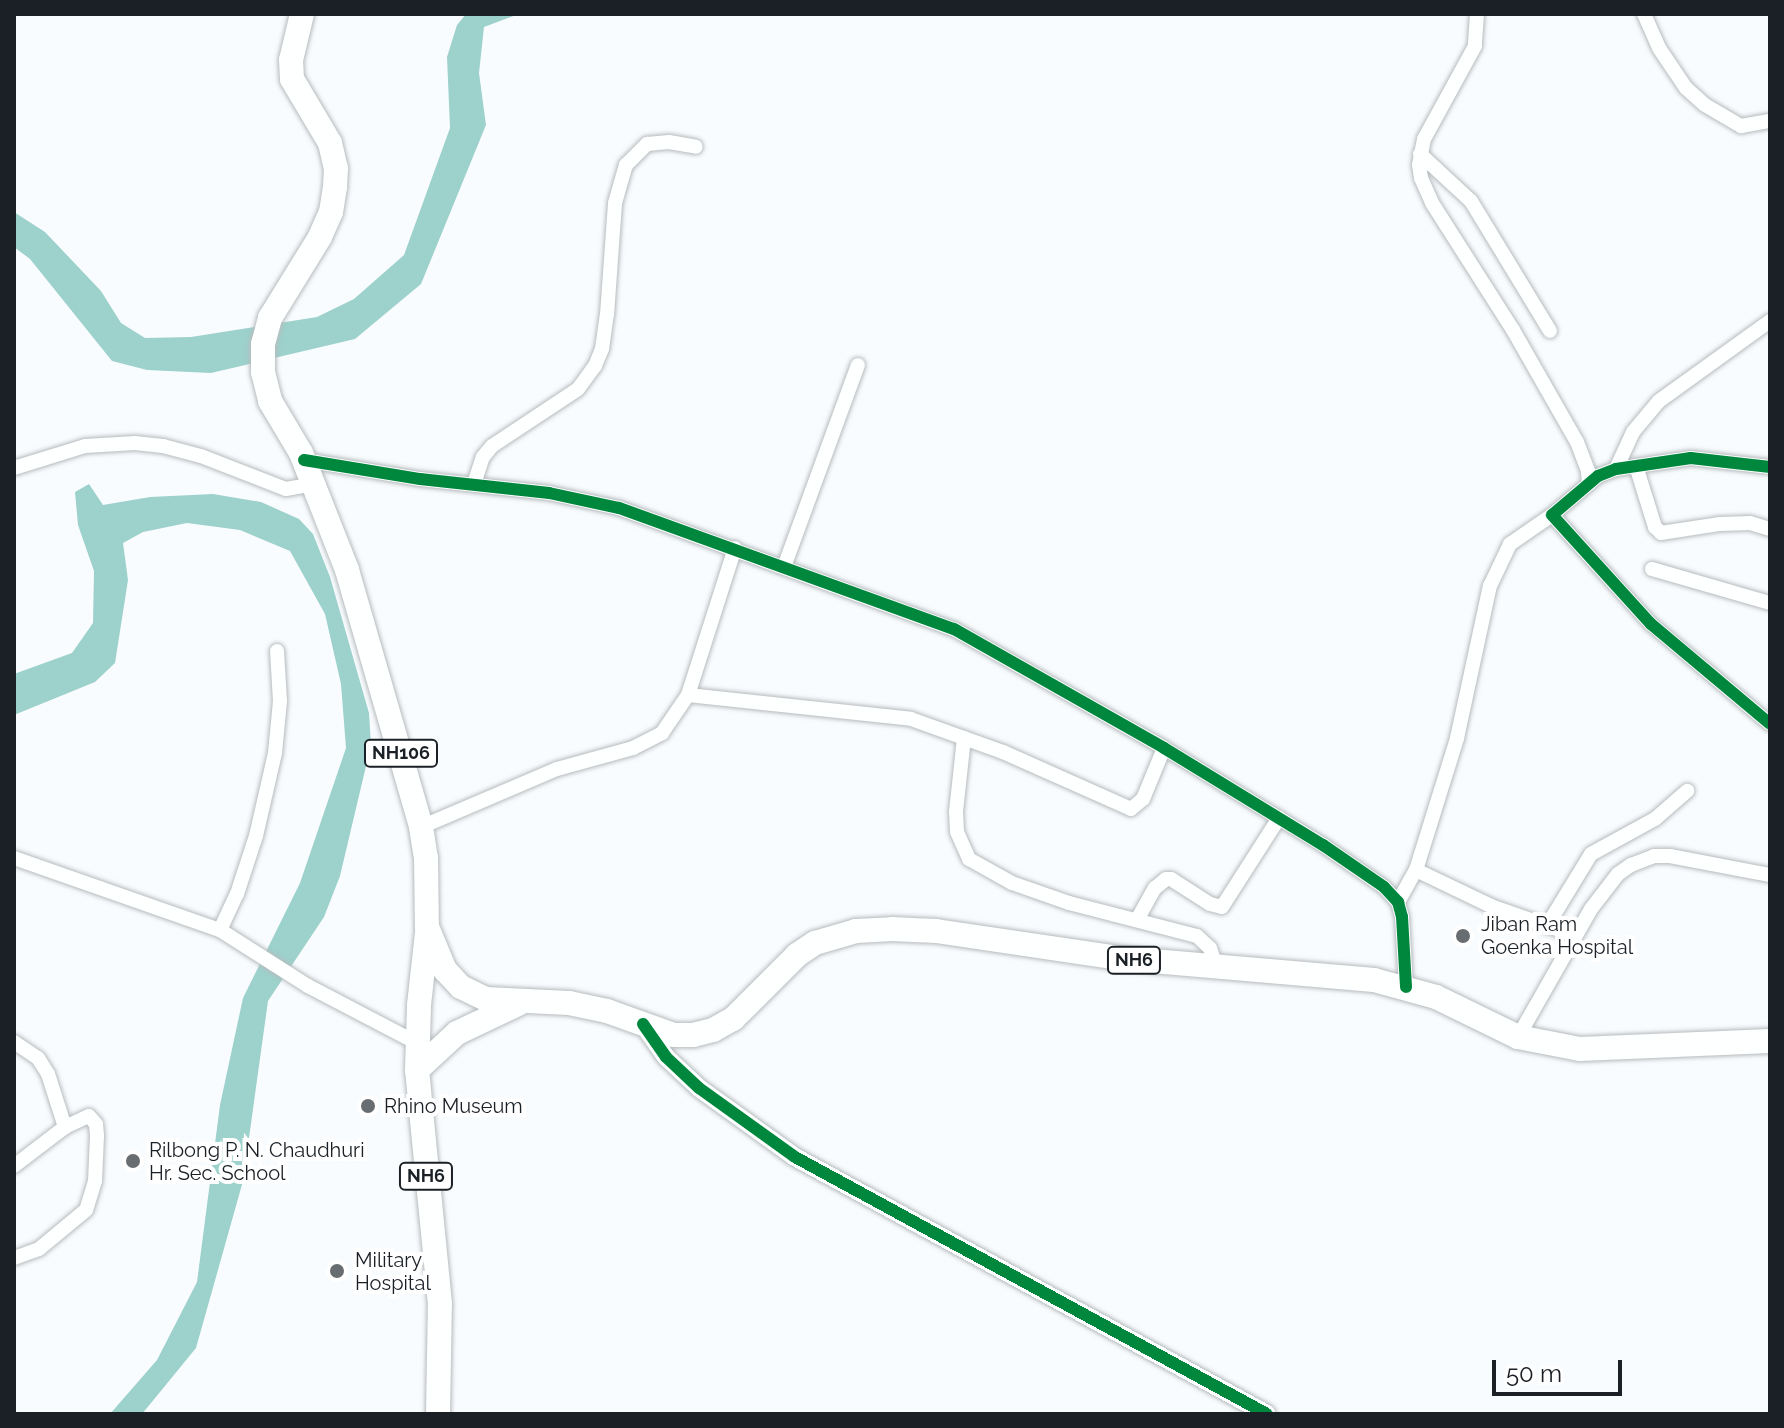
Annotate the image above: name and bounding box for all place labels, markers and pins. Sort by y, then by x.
place label: Jiban Ram Goenka Hospital [1481,912,1633,959]
marker: Jiban Ram Goenka Hospital [1452,925,1474,947]
place label: Rhino Museum [384,1094,523,1118]
marker: Rhino Museum [359,1097,377,1115]
place label: Rilbong P. N. Chaudhuri Hr. Sec. School [149,1138,364,1185]
marker: Rilbong P. N. Chaudhuri Hr. Sec. School [124,1152,142,1170]
place label: Military Hospital [355,1248,431,1295]
marker: Military Hospital [326,1260,348,1282]

